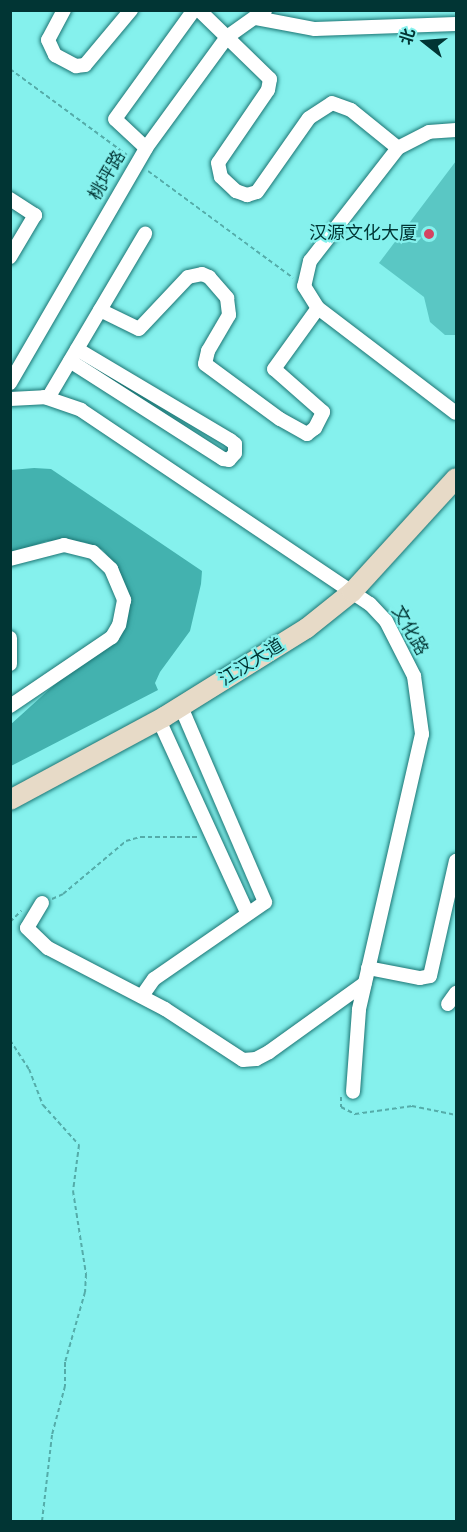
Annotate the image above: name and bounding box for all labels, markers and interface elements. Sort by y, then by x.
north arrow [395,12,455,72]
text: 北 [398,27,418,47]
street label: 桃坪路 [85,147,131,205]
place label: 汉源文化大厦 [309,223,417,245]
marker: 汉源文化大厦 [422,227,436,241]
street label: 文化路 [386,602,432,660]
street label: 江汉大道 [216,635,288,691]

